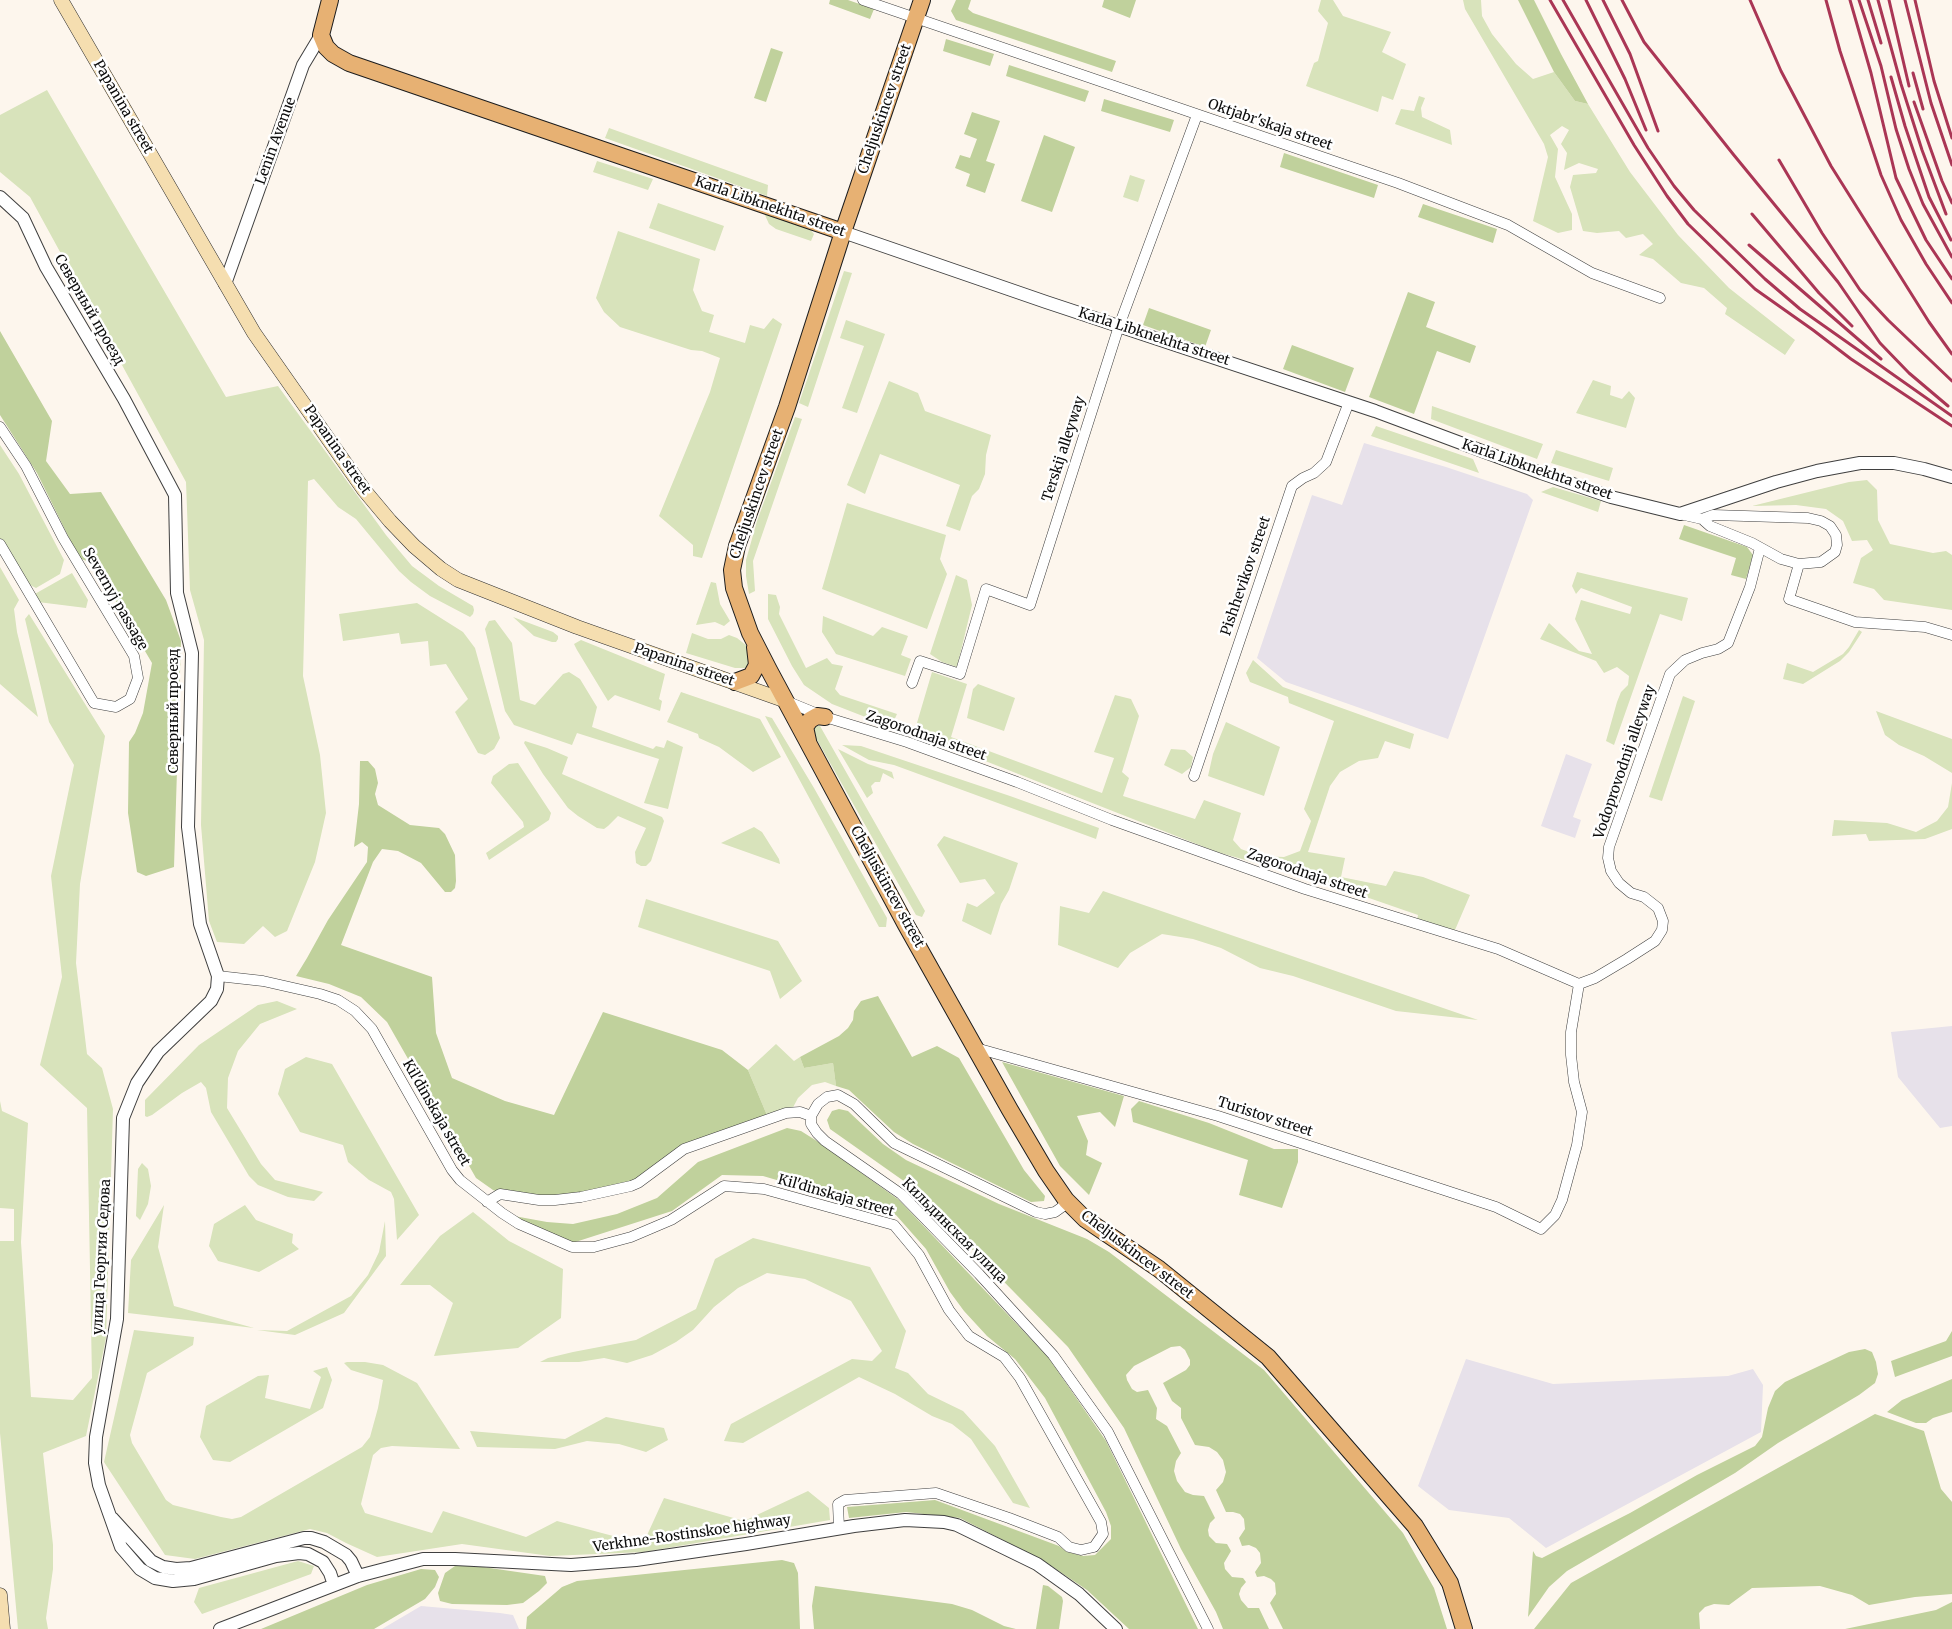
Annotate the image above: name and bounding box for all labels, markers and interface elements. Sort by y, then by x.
street label: Cheljuskincev street [855,42,915,176]
street label: Papanina street [89,57,157,157]
street label: Lenin Avenue [252,95,300,187]
street label: Oktjabr'skaja street [1206,96,1334,154]
street label: Karla Libknekhta street [692,173,848,241]
street label: Северный проезд [50,252,128,368]
street label: Karla Libknekhta street [1076,305,1232,369]
street label: Terskij alleyway [1039,394,1089,504]
street label: Papanina street [300,402,374,498]
street label: Cheljuskincev street [727,427,787,561]
street label: Karla Libknekhta street [1459,436,1615,504]
street label: Pishhevikov street [1218,514,1274,638]
street label: Severnyj passage [79,545,151,653]
street label: Papanina street [632,640,736,690]
street label: Северный проезд [166,649,182,773]
street label: Vodoprovodnij alleyway [1591,683,1659,841]
street label: Zagorodnaja street [863,707,989,765]
street label: Cheljuskincev street [847,823,927,951]
street label: Zagorodnaja street [1244,845,1370,903]
street label: Kil'dinskaja street [399,1057,473,1169]
street label: Turistov street [1215,1094,1315,1140]
street label: Kil'dinskaja street [776,1171,896,1221]
street label: Кильдинская улица [898,1175,1010,1287]
street label: улица Георгия Седова [90,1179,114,1335]
street label: Cheljuskincev street [1078,1207,1196,1303]
street label: Verkhne-Rostinskoe highway [592,1512,792,1556]

